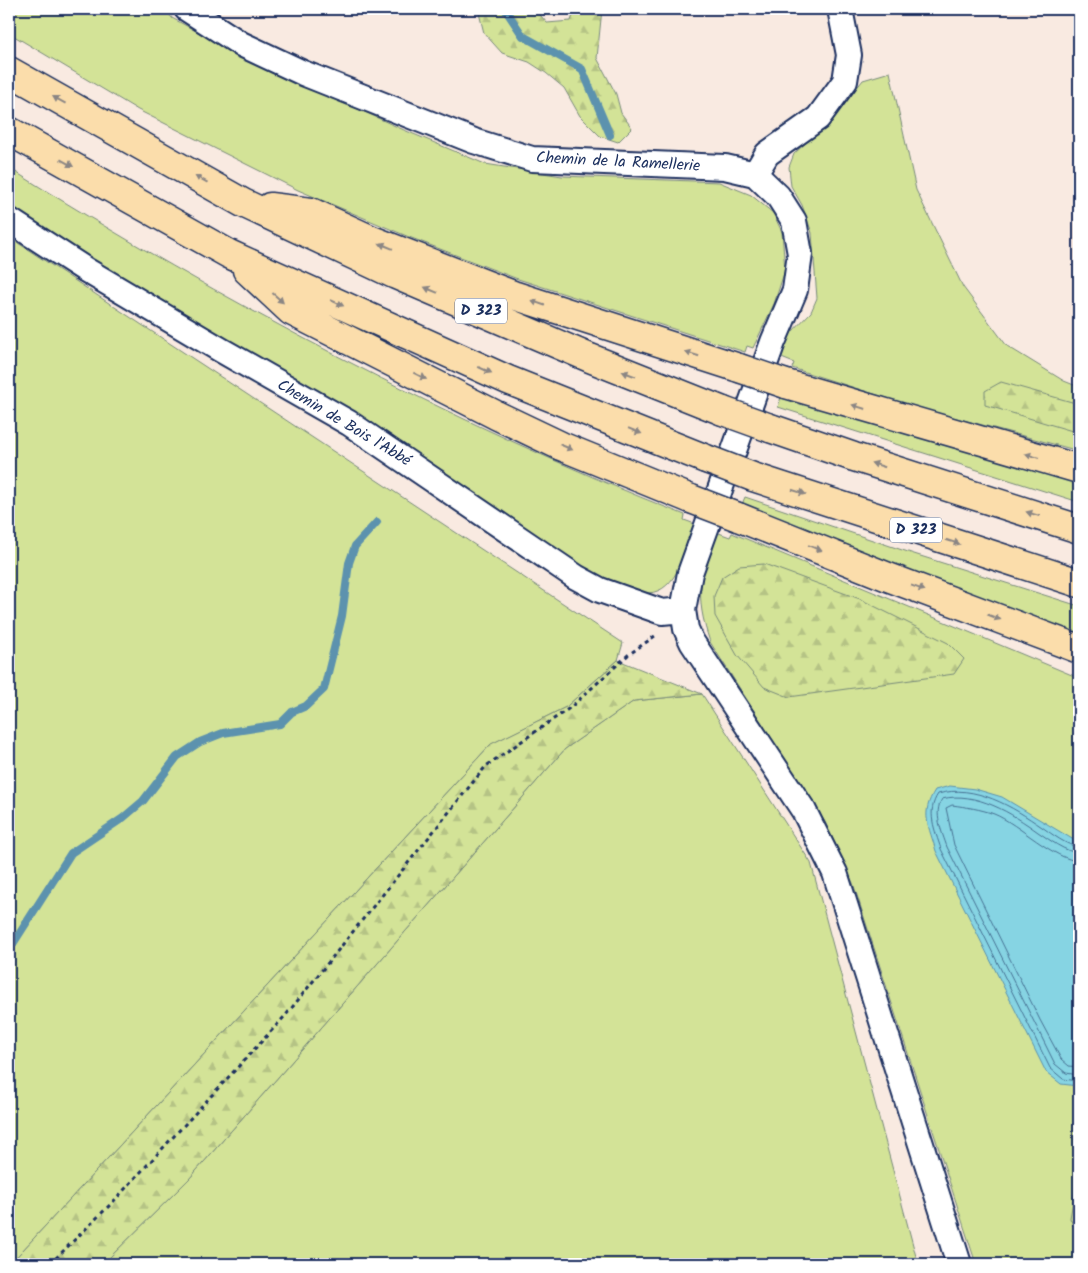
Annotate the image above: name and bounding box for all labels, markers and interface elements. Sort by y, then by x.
one-way arrow [52,95,66,104]
street label: Chemin de la Ramellerie [535,145,701,179]
one-way arrow [60,159,73,168]
one-way arrow [193,175,208,183]
one-way arrow [379,241,393,249]
one-way arrow [424,285,438,293]
one-way arrow [271,292,283,304]
road number: D 323 [455,298,507,324]
one-way arrow [330,299,344,307]
one-way arrow [530,299,545,307]
one-way arrow [685,349,700,357]
one-way arrow [478,366,492,374]
one-way arrow [621,370,636,378]
one-way arrow [413,372,427,380]
street label: Chemin de Bois l'Abbé [272,373,417,474]
one-way arrow [852,402,867,410]
one-way arrow [628,428,643,436]
one-way arrow [559,444,573,452]
one-way arrow [1025,451,1040,459]
one-way arrow [870,461,885,469]
one-way arrow [792,488,807,496]
one-way arrow [1025,510,1040,518]
road number: D 323 [890,518,942,542]
one-way arrow [946,539,961,547]
one-way arrow [808,545,823,552]
one-way arrow [911,584,926,592]
one-way arrow [987,613,1002,621]

